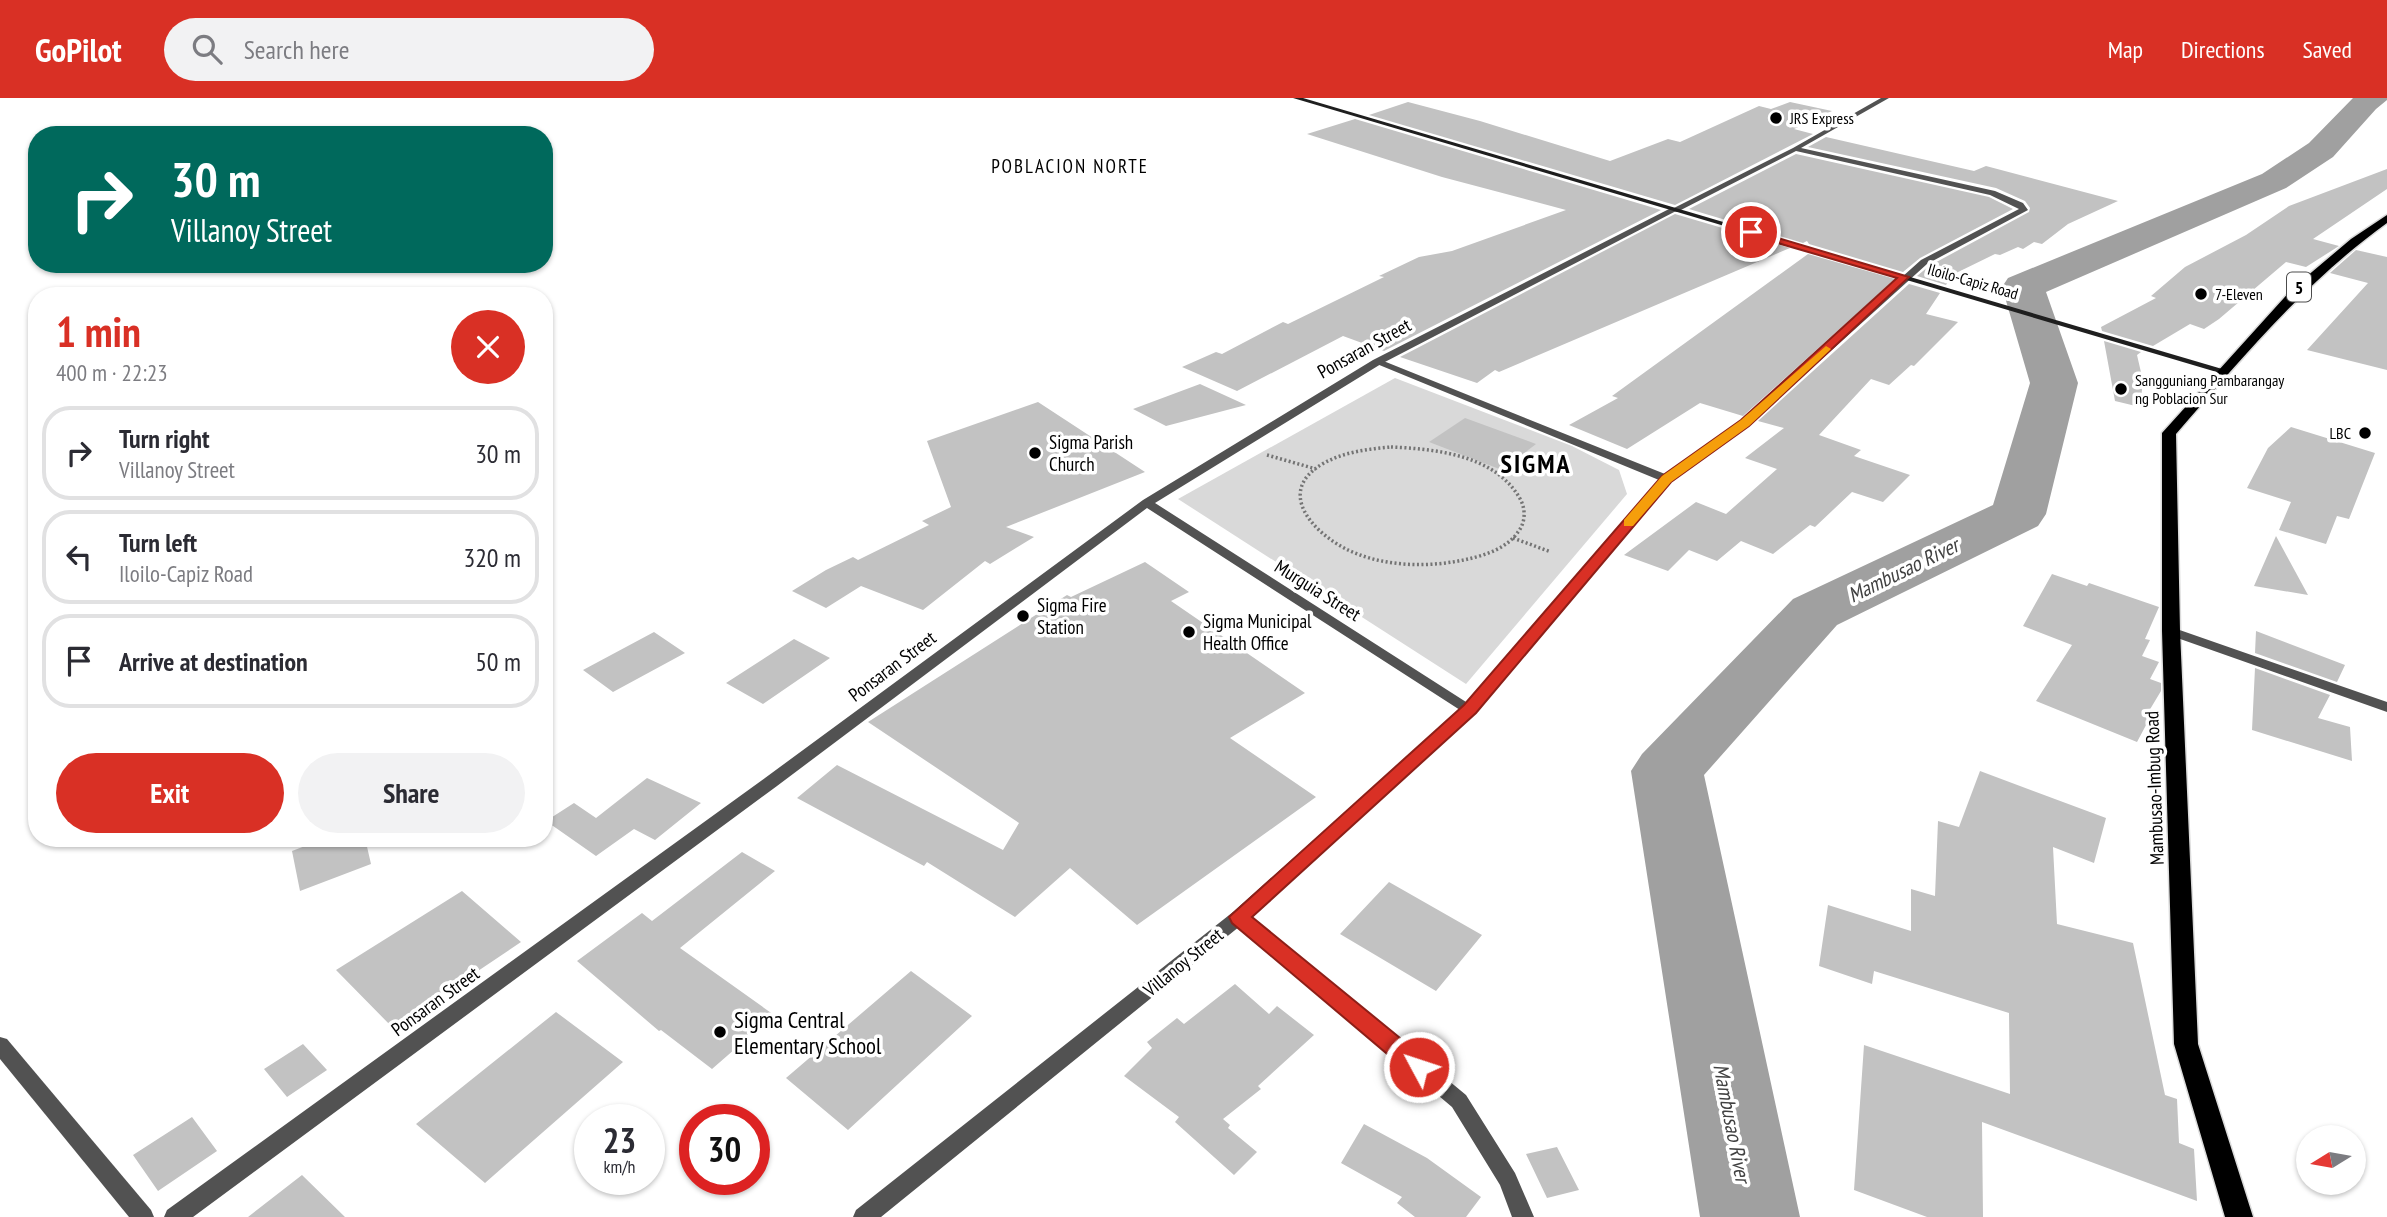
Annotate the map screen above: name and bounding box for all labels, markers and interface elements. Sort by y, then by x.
search box [164,18,654,81]
text: GoPilot [35,28,122,71]
icon: search [188,30,226,68]
text: Search here [244,33,349,66]
text: Map [2108,34,2143,65]
text: Directions [2181,34,2265,65]
text: Saved [2303,34,2352,65]
place label: JRS Express [1789,108,1854,128]
marker: JRS Express [1768,110,1784,126]
text: 30 m [171,147,260,211]
icon: right [56,154,147,245]
district label: POBLACION NORTE [991,154,1149,178]
pin [1721,202,1781,262]
text: Villanoy Street [171,209,332,251]
icon: arrive [1732,213,1770,251]
street label: Iloilo-Capiz Road [1925,259,2021,303]
road number: 5 [2287,272,2311,302]
place label: 7-Eleven [2215,284,2263,304]
marker: 7-Eleven [2193,286,2209,302]
text: 1 min [56,304,141,359]
button: close [451,310,525,384]
street label: Ponsaran Street [1313,312,1416,383]
text: 400 m · 22:23 [56,358,168,387]
place label: Sangguniang Pambarangay ng Poblacion Sur [2135,370,2284,408]
marker: Sangguniang Pambarangay ng Poblacion Sur [2113,381,2129,397]
text: Turn right [119,422,210,455]
place label: LBC [2329,423,2351,443]
marker: LBC [2357,425,2373,441]
place label: Sigma Parish Church [1049,430,1133,476]
icon: right [60,434,98,472]
text: 30 m [475,437,521,470]
marker: Sigma Parish Church [1027,445,1043,461]
district label: SIGMA [1501,447,1571,480]
text: Villanoy Street [119,455,235,484]
text: Turn left [119,526,197,559]
water label: Mambusao River [1843,530,1966,608]
icon: left [60,538,98,576]
text: 320 m [463,541,521,574]
street label: Murguia Street [1270,554,1366,626]
text: Iloilo-Capiz Road [119,559,253,588]
place label: Sigma Fire Station [1037,593,1107,639]
marker: Sigma Fire Station [1015,608,1031,624]
place label: Sigma Municipal Health Office [1203,609,1312,655]
marker: Sigma Municipal Health Office [1181,624,1197,640]
street label: Ponsaran Street [844,625,941,707]
icon: arrive [60,642,98,680]
text: Arrive at destination [119,645,308,678]
text: 50 m [475,645,521,678]
street label: Mambusao-Imbug Road [2139,710,2169,866]
button: Exit [56,753,284,833]
button: Share [298,753,525,833]
street label: Villanoy Street [1137,922,1228,1002]
street label: Ponsaran Street [386,961,484,1041]
place label: Sigma Central Elementary School [734,1005,882,1060]
marker: Sigma Central Elementary School [712,1024,728,1040]
position arrow [1382,1030,1456,1104]
water label: Mambusao River [1707,1062,1757,1188]
speed limit sign: 30 [679,1104,770,1195]
text: 23 [603,1117,636,1163]
north arrow [2296,1125,2366,1195]
map controls [2296,1125,2366,1195]
text: km/h [604,1155,635,1178]

